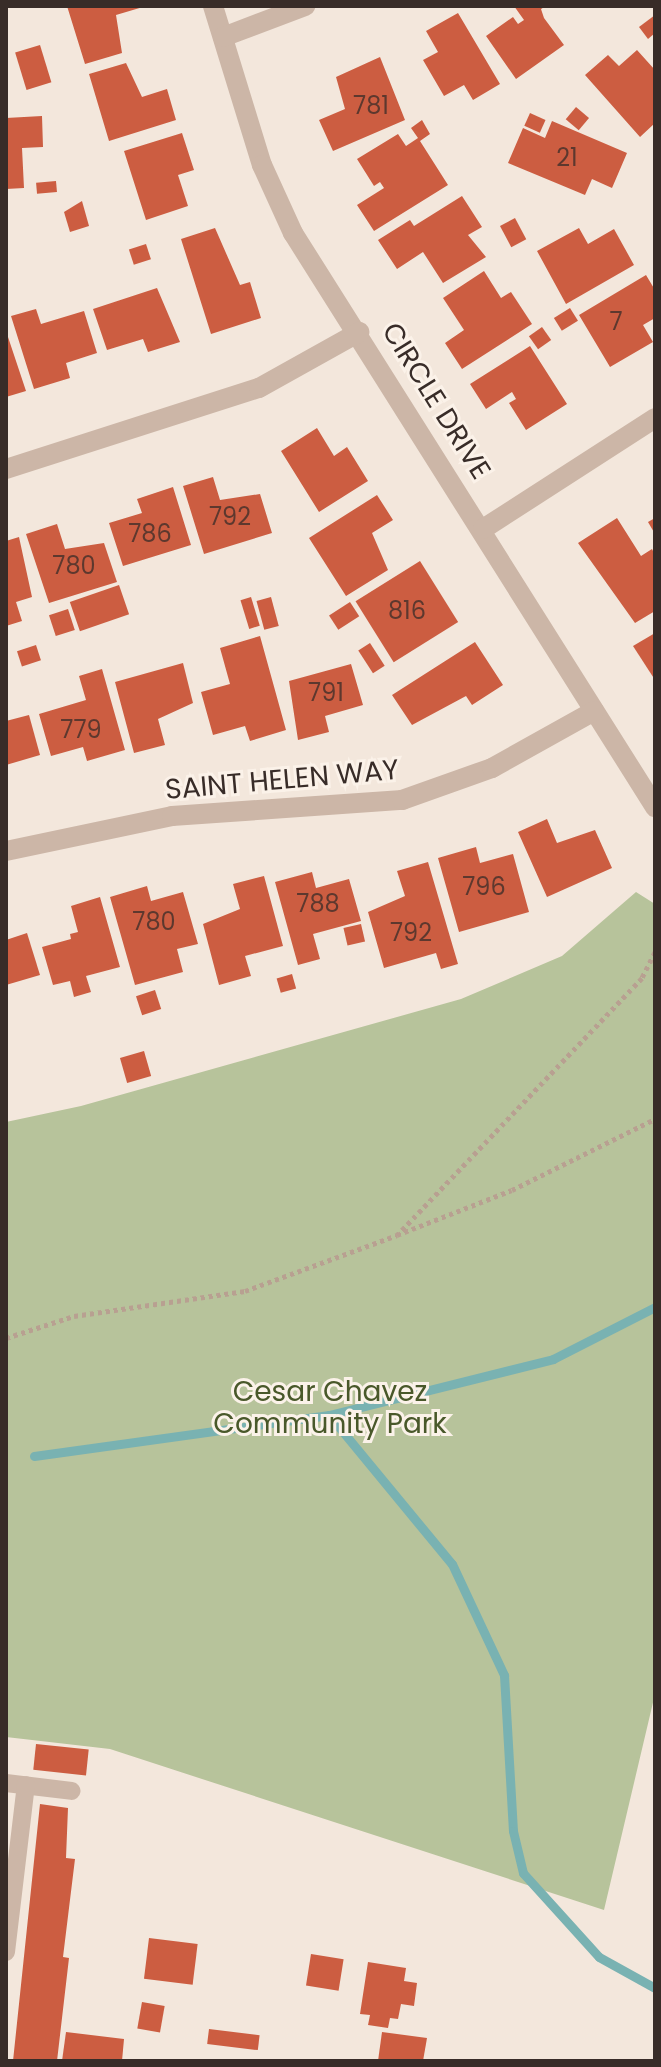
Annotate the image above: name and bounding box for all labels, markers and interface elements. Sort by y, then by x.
house number: 781 [353,92,389,120]
house number: 21 [556,144,578,172]
house number: 7 [609,308,623,336]
street label: CIRCLE DRIVE [375,317,497,485]
house number: 792 [209,503,251,531]
house number: 786 [128,520,172,548]
house number: 780 [52,552,96,580]
house number: 816 [388,597,426,625]
house number: 791 [308,679,344,707]
house number: 779 [60,716,102,744]
street label: SAINT HELEN WAY [164,753,400,807]
house number: 796 [462,873,506,901]
house number: 788 [296,890,340,918]
house number: 780 [132,908,176,936]
house number: 792 [390,919,432,947]
park label: Cesar Chavez Community Park [213,1375,447,1441]

